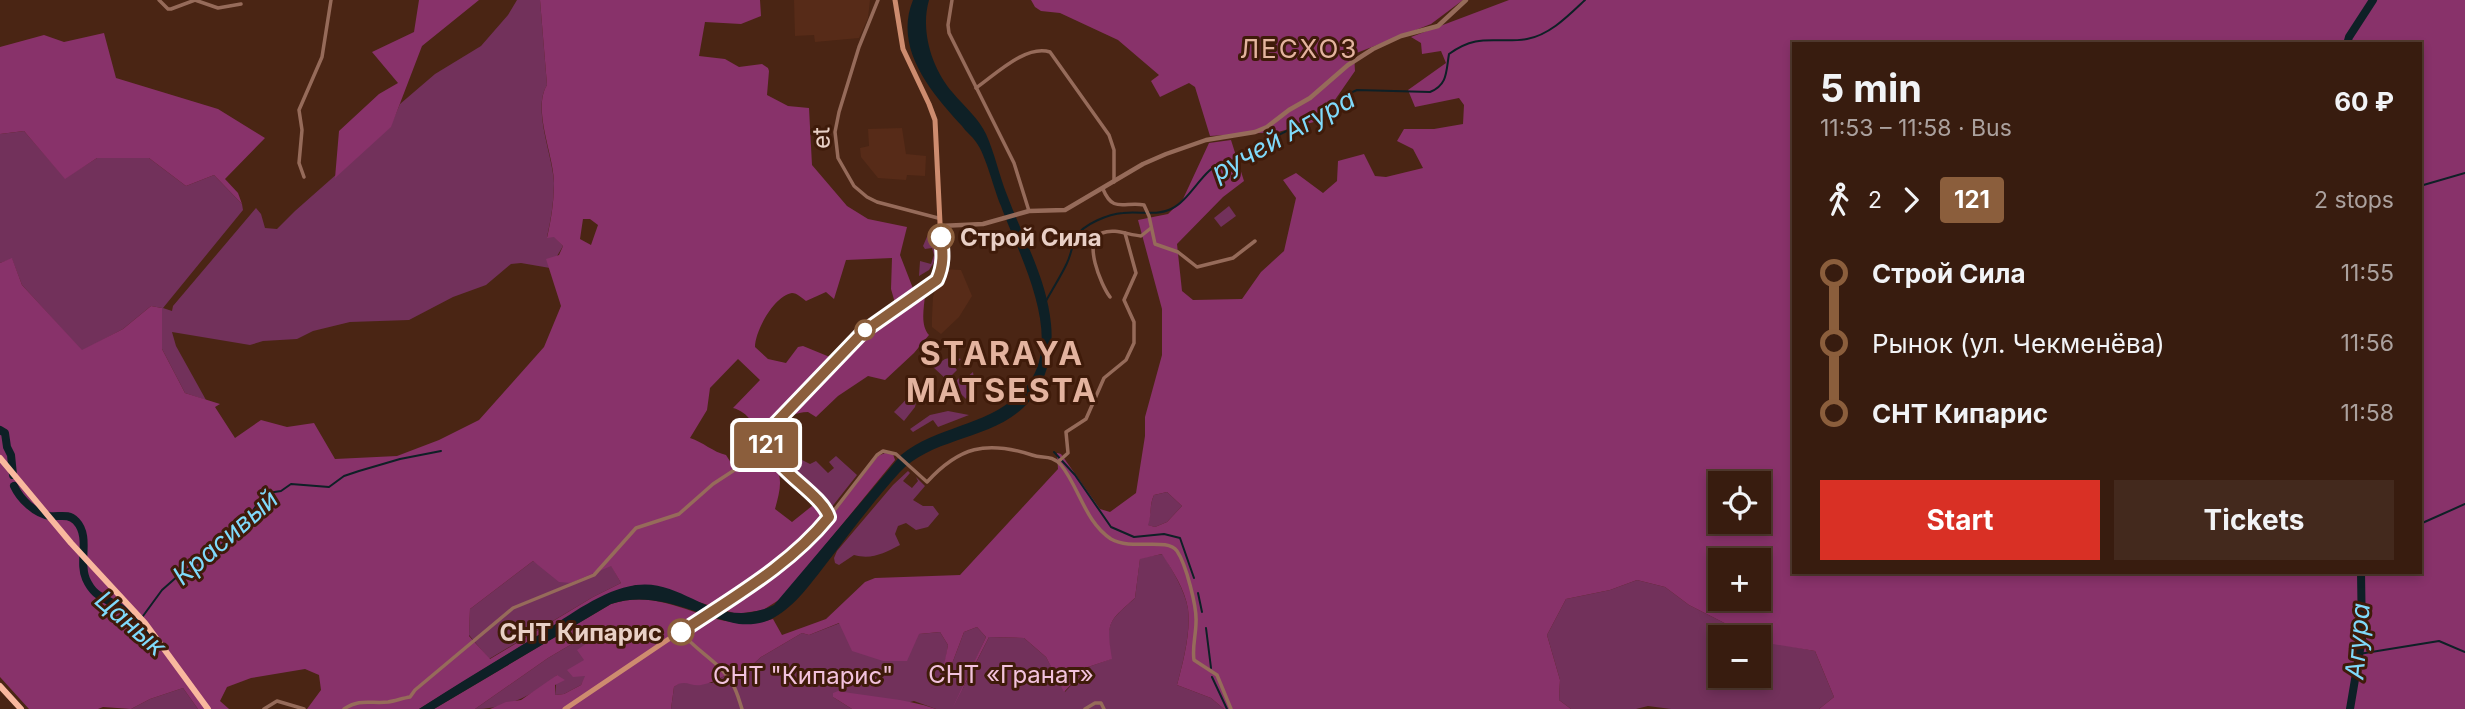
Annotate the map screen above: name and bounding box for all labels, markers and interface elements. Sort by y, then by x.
district label: ЛЕСХОЗ [1240,33,1358,64]
text: 5 min [1820,65,1922,111]
water label: ручей Агура [1205,83,1360,188]
text: 60 ₽ [2334,86,2394,117]
text: 11:53 – 11:58 · Bus [1820,114,2012,142]
street label: et [806,127,836,149]
icon: walk [1820,181,1858,219]
icon: forward [1892,181,1930,219]
text: 121 [1954,185,1990,214]
text: 2 [1868,186,1882,214]
text: 2 stops [2314,186,2394,214]
place label: Строй Сила [960,223,1102,252]
marker: Строй Сила [928,224,954,250]
text: Строй Сила [1872,258,2026,289]
text: 11:55 [2341,259,2394,287]
unlabelled marker [855,320,875,340]
text: Рынок (ул. Чекменёва) [1872,328,2165,359]
text: 11:56 [2340,329,2394,357]
district label: STARAYA MATSESTA [906,334,1098,410]
text: СНТ Кипарис [1872,398,2048,429]
text: 11:58 [2340,399,2394,427]
line badge: 121 [726,422,806,468]
text: 121 [748,430,784,459]
map controls [1708,471,1771,688]
button: locate [1708,471,1771,534]
button: Start [1820,480,2100,560]
button: Tickets [2114,480,2394,560]
water label: Красивый [166,483,284,591]
button: + [1708,548,1771,611]
water label: Цанык [89,584,173,663]
water label: Агура [2338,602,2376,681]
place label: СНТ Кипарис [500,618,662,647]
marker: СНТ Кипарис [668,619,694,645]
button: − [1708,625,1771,688]
park label: СНТ «Гранат» [928,660,1094,689]
park label: СНТ "Кипарис" [713,661,893,690]

